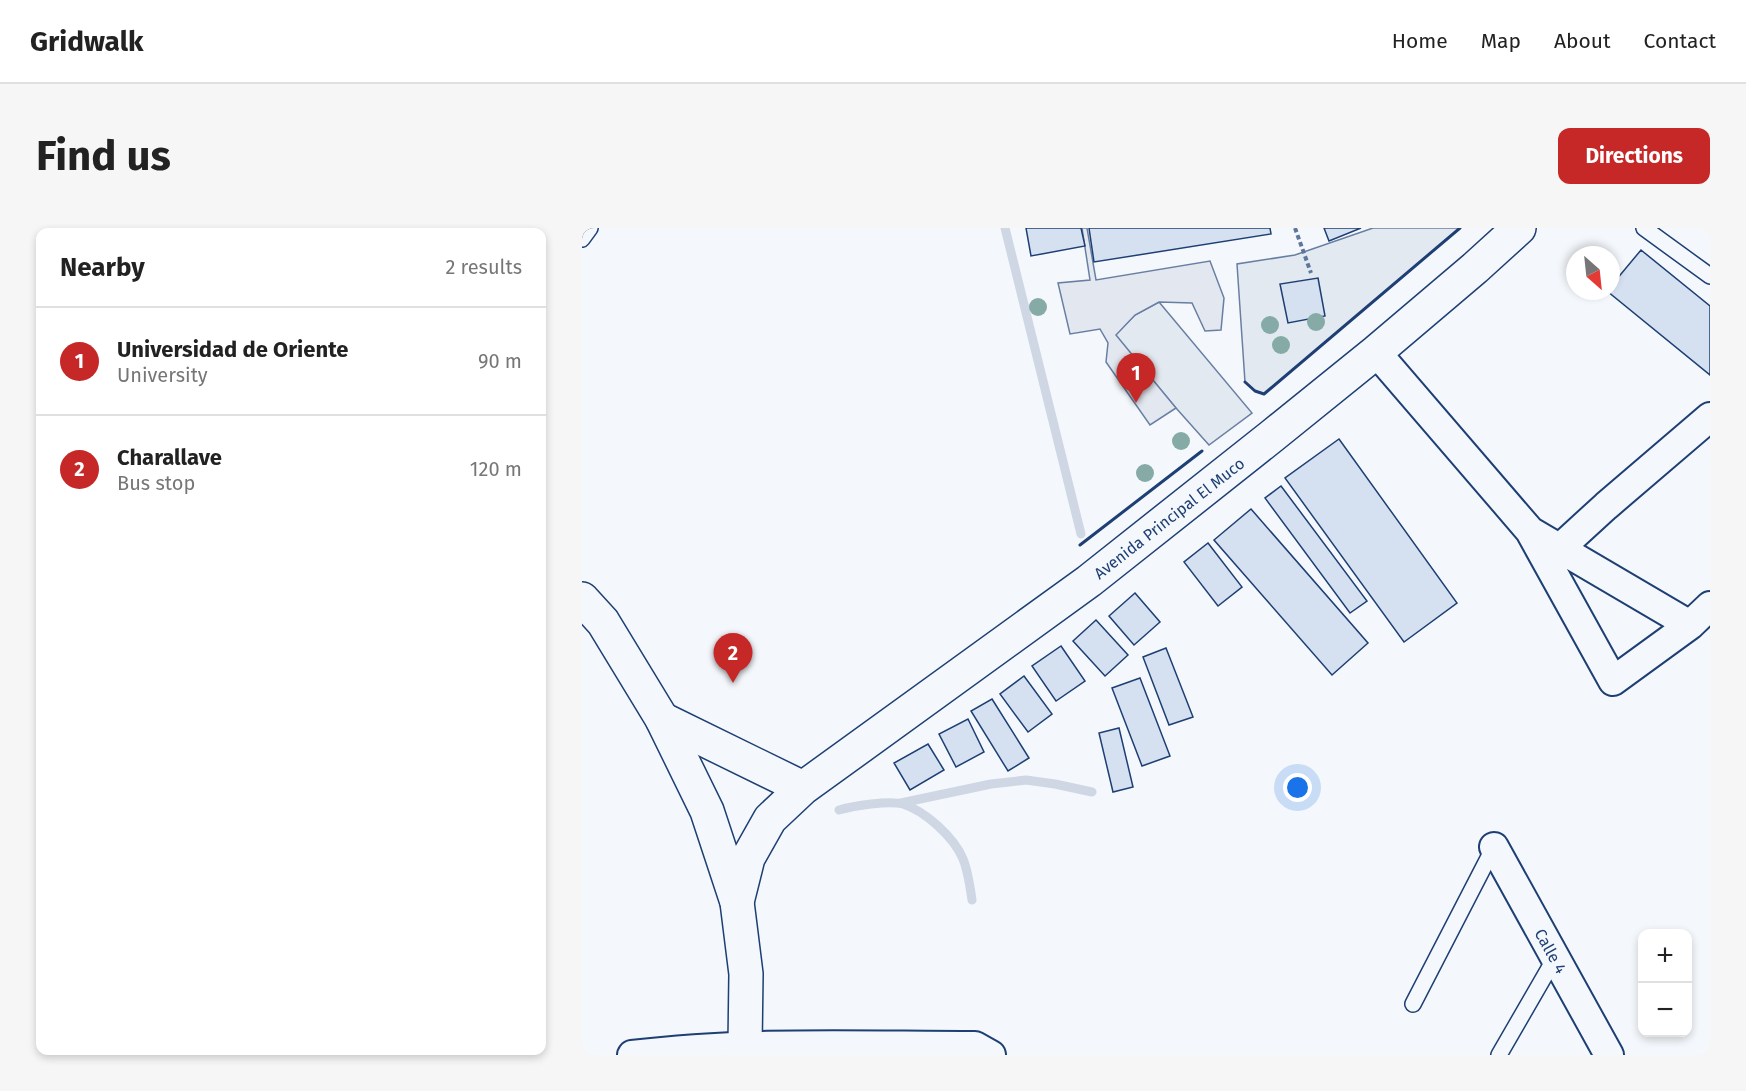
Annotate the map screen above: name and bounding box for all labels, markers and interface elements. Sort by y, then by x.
text: Gridwalk [30,25,143,58]
text: Home [1392,28,1448,54]
text: Map [1481,28,1521,54]
text: About [1554,28,1611,54]
text: Contact [1644,28,1716,54]
button: Directions [1558,128,1710,184]
text: Find us [36,131,171,181]
north arrow [1566,246,1620,300]
text: Nearby [60,252,145,283]
text: 2 results [445,255,522,279]
text: Universidad de Oriente [117,336,348,363]
text: 1 [75,349,84,373]
text: 90 m [478,349,522,373]
pin: 1 [1116,354,1156,403]
text: University [117,363,208,387]
text: Charallave [117,444,222,471]
street label: Avenida Principal El Muco [1090,454,1248,583]
text: 2 [74,457,85,481]
text: 120 m [470,457,522,481]
text: Bus stop [117,471,195,495]
pin: 2 [714,634,752,683]
your location [1283,773,1312,802]
street label: Calle 4 [1531,926,1571,977]
map controls [1638,929,1692,1037]
button: + [1638,929,1692,983]
button: − [1638,983,1692,1037]

